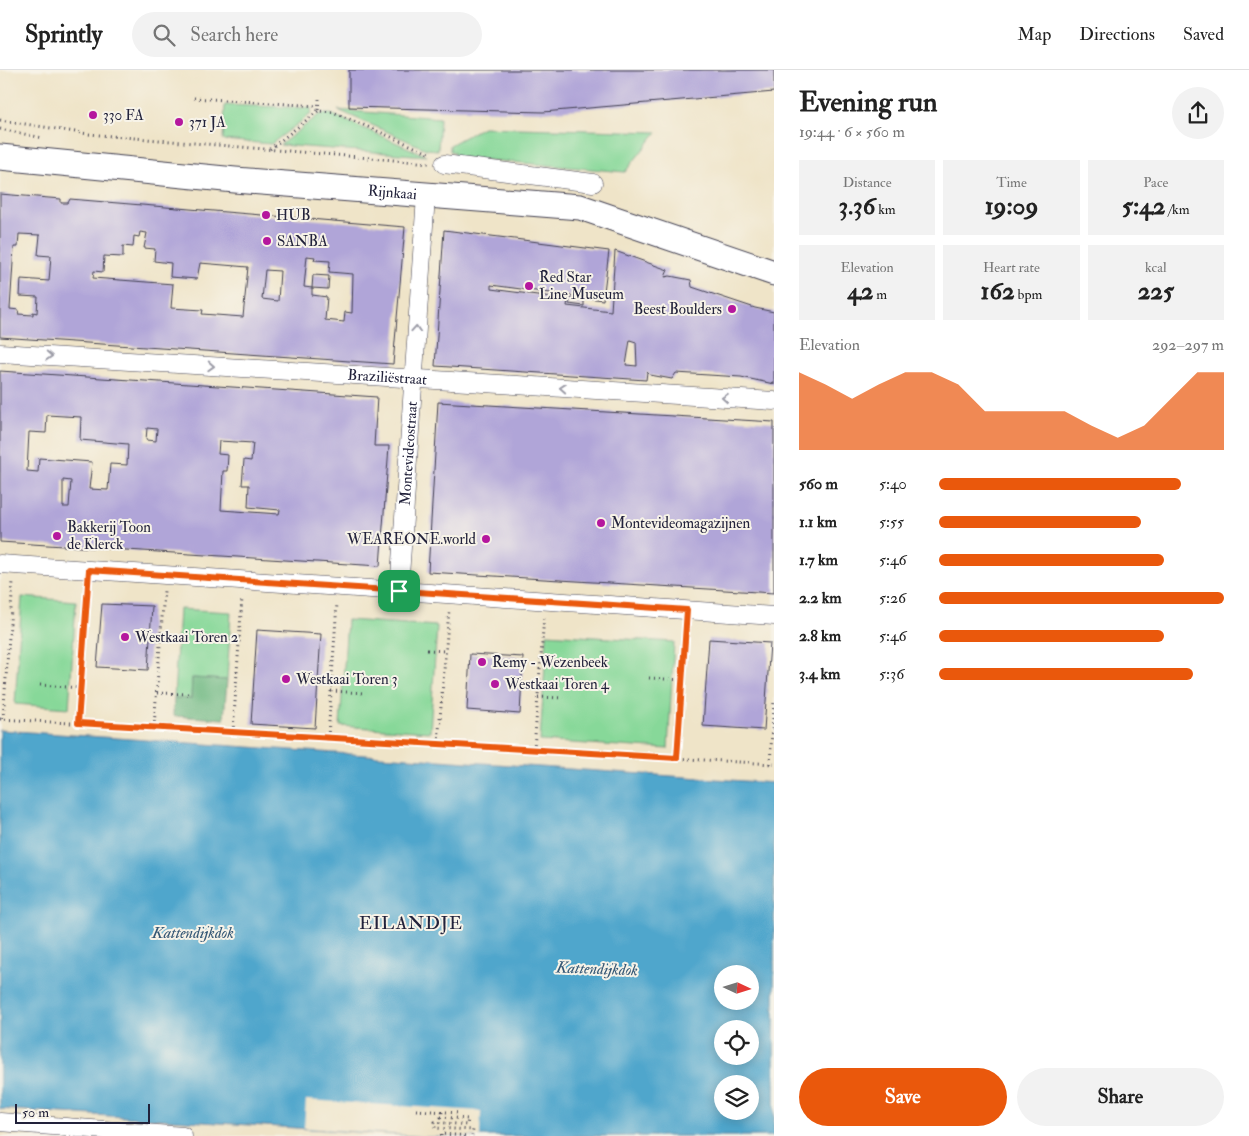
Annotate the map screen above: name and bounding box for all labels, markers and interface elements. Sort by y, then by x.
search box [132,12,482,57]
text: Sprintly [25,19,102,50]
icon: search [150,21,178,49]
text: Search here [190,23,278,47]
text: Map [1018,23,1051,46]
text: Directions [1079,23,1155,46]
text: Saved [1183,23,1224,46]
text: Evening run [799,85,937,120]
button: share [1172,87,1224,139]
place label: 330 FA [103,106,144,125]
marker: 330 FA [87,109,99,121]
place label: 371 JA [189,113,226,133]
marker: 371 JA [173,116,185,128]
text: 19:44 · 6 × 560 m [799,122,905,142]
text: Distance [843,174,892,191]
text: Time [996,174,1027,191]
text: Pace [1143,174,1168,191]
street label: Rijnkaai [367,181,418,204]
text: 3.36 [839,191,875,222]
text: 19:09 [985,191,1038,222]
text: 5:42 [1122,191,1165,222]
text: km [875,201,896,218]
text: /km [1165,201,1190,218]
place label: HUB [276,206,311,225]
marker: HUB [260,209,272,221]
place label: SANBA [277,232,328,251]
marker: SANBA [261,235,273,247]
text: Elevation [840,259,894,276]
text: Heart rate [983,259,1040,276]
text: kcal [1145,259,1167,276]
place label: Red Star Line Museum [539,268,624,304]
text: 42 [847,276,873,307]
text: 162 [981,276,1015,307]
text: 225 [1138,276,1174,307]
marker: Red Star Line Museum [523,280,535,292]
text: m [873,286,887,303]
text: bpm [1015,286,1042,303]
place label: Beest Boulders [633,300,722,319]
marker: Beest Boulders [726,303,738,315]
one-way arrow [410,325,421,333]
text: Elevation [799,335,860,355]
text: 292–297 m [1152,335,1224,355]
one-way arrow [45,351,53,362]
one-way arrow [207,360,215,371]
street label: Braziliëstraat [347,366,428,389]
one-way arrow [559,382,567,393]
one-way arrow [721,393,729,404]
street label: Montevideostraat [396,400,422,506]
text: 560 m [799,474,838,494]
text: 5:40 [879,474,907,494]
text: 1.1 km [799,512,837,532]
text: 5:55 [879,512,904,532]
place label: Montevideomagazijnen [611,514,751,533]
marker: Montevideomagazijnen [595,517,607,529]
place label: Bakkerij Toon de Klerck [67,518,151,554]
marker: Bakkerij Toon de Klerck [51,530,63,542]
place label: WEAREONE.world [346,530,477,549]
marker: WEAREONE.world [480,533,492,545]
text: 1.7 km [799,550,838,570]
text: 5:46 [879,550,907,570]
pin [378,570,420,612]
icon: arrive [385,577,413,605]
text: 2.2 km [799,588,842,608]
text: 5:26 [879,588,906,608]
text: 2.8 km [799,626,841,646]
text: 5:46 [879,626,907,646]
place label: Westkaai Toren 2 [134,628,239,647]
marker: Westkaai Toren 2 [119,631,131,643]
place label: Remy - Wezenbeek [492,653,608,672]
marker: Remy - Wezenbeek [476,656,488,668]
text: 3.4 km [799,664,841,684]
text: 5:36 [879,664,904,684]
place label: Westkaai Toren 3 [295,670,398,689]
marker: Westkaai Toren 3 [280,673,292,685]
place label: Westkaai Toren 4 [504,675,610,694]
marker: Westkaai Toren 4 [489,678,501,690]
district label: EILANDJE [359,912,463,935]
water label: Kattendijkdok [151,923,234,943]
water label: Kattendijkdok [555,958,639,980]
north arrow [714,965,759,1010]
map controls [714,965,759,1120]
button: locate [714,1020,759,1065]
button: Save [799,1068,1007,1126]
button: Share [1017,1068,1224,1126]
button: layers [714,1075,759,1120]
scale bar [15,1101,150,1124]
text: 50 m [22,1104,49,1121]

